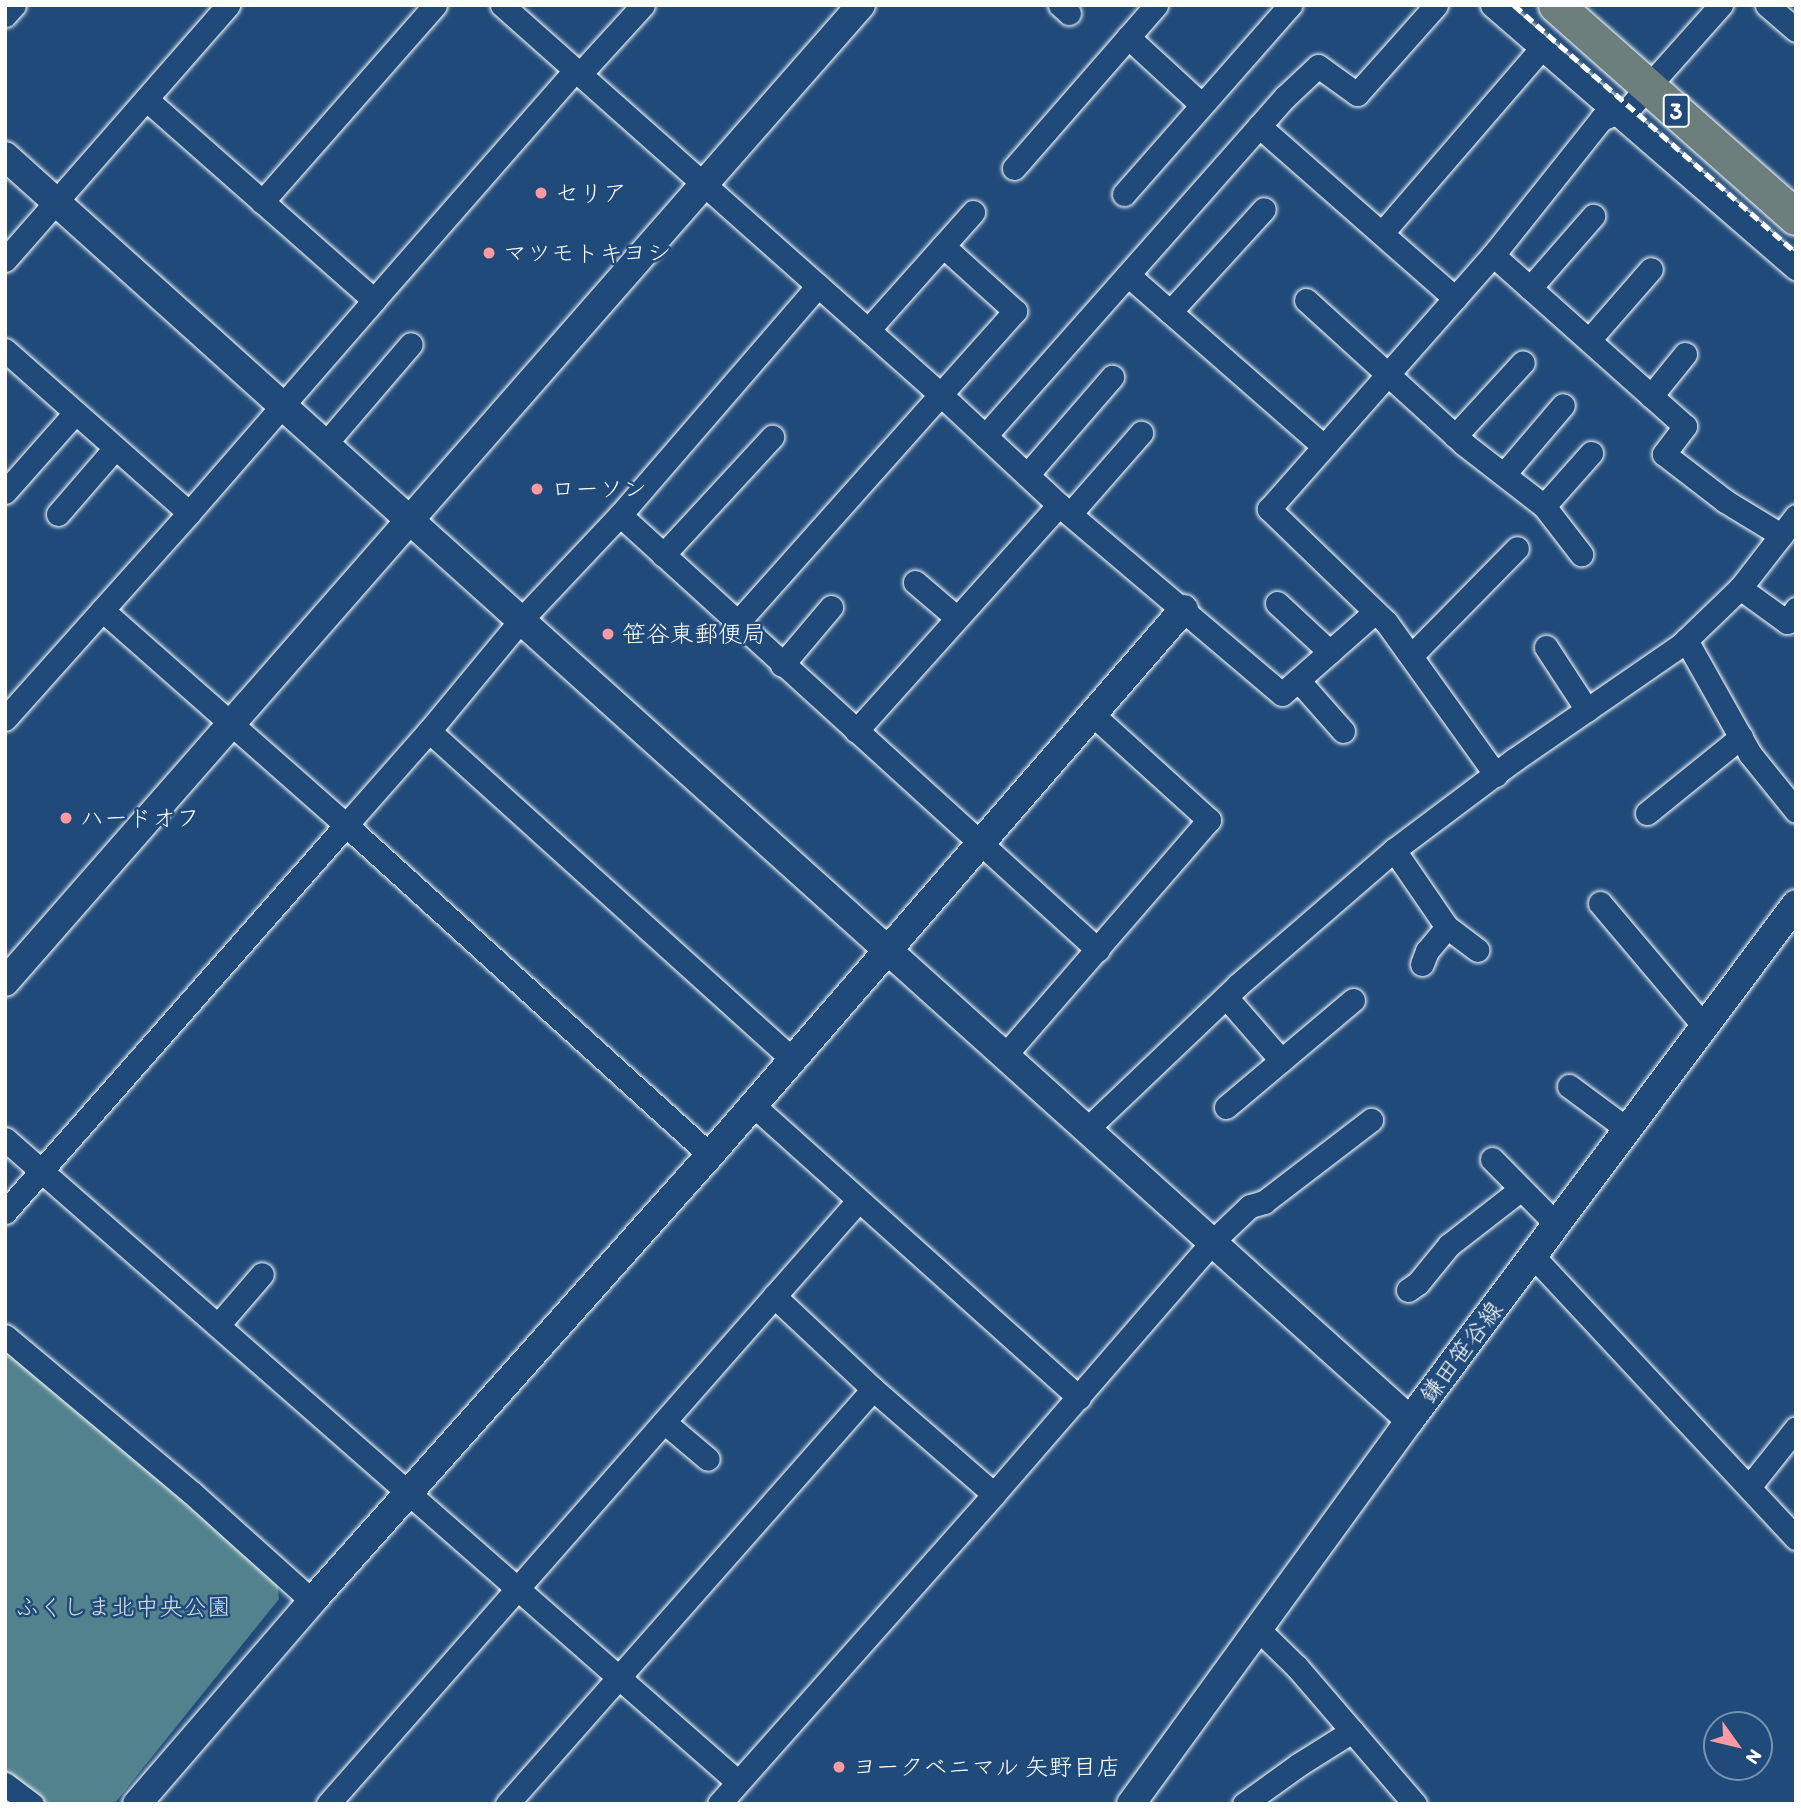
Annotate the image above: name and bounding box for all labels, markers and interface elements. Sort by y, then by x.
road number: 3 [1662,92,1690,130]
place label: セリア [555,179,627,207]
marker: セリア [533,185,549,201]
place label: マツモトキヨシ [503,239,671,267]
marker: マツモトキヨシ [481,245,497,261]
place label: ローソン [551,475,647,503]
marker: ローソン [529,481,545,497]
place label: 笹谷東郵便局 [622,620,766,648]
marker: 笹谷東郵便局 [600,626,616,642]
place label: ハードオフ [80,804,200,832]
marker: ハードオフ [58,810,74,826]
street label: 鎌田笹谷線 [1413,1295,1509,1409]
park label: ふくしま北中央公園 [15,1593,231,1621]
north arrow [1703,1711,1773,1781]
text: N [1741,1745,1767,1769]
place label: ヨークベニマル 矢野目店 [853,1753,1121,1781]
marker: ヨークベニマル 矢野目店 [831,1759,847,1775]

